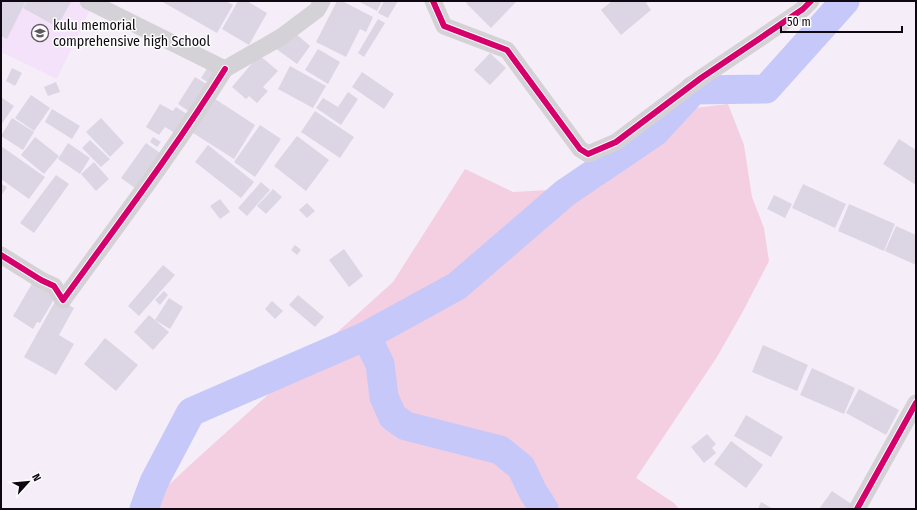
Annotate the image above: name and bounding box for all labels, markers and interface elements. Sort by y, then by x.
scale bar [781,8,902,34]
text: 50 m [787,15,811,29]
place label: kulu memorial comprehensive high School [53,17,210,50]
school or university icon: kulu memorial comprehensive high School [30,23,50,43]
north arrow [8,462,48,502]
text: N [29,472,44,484]

